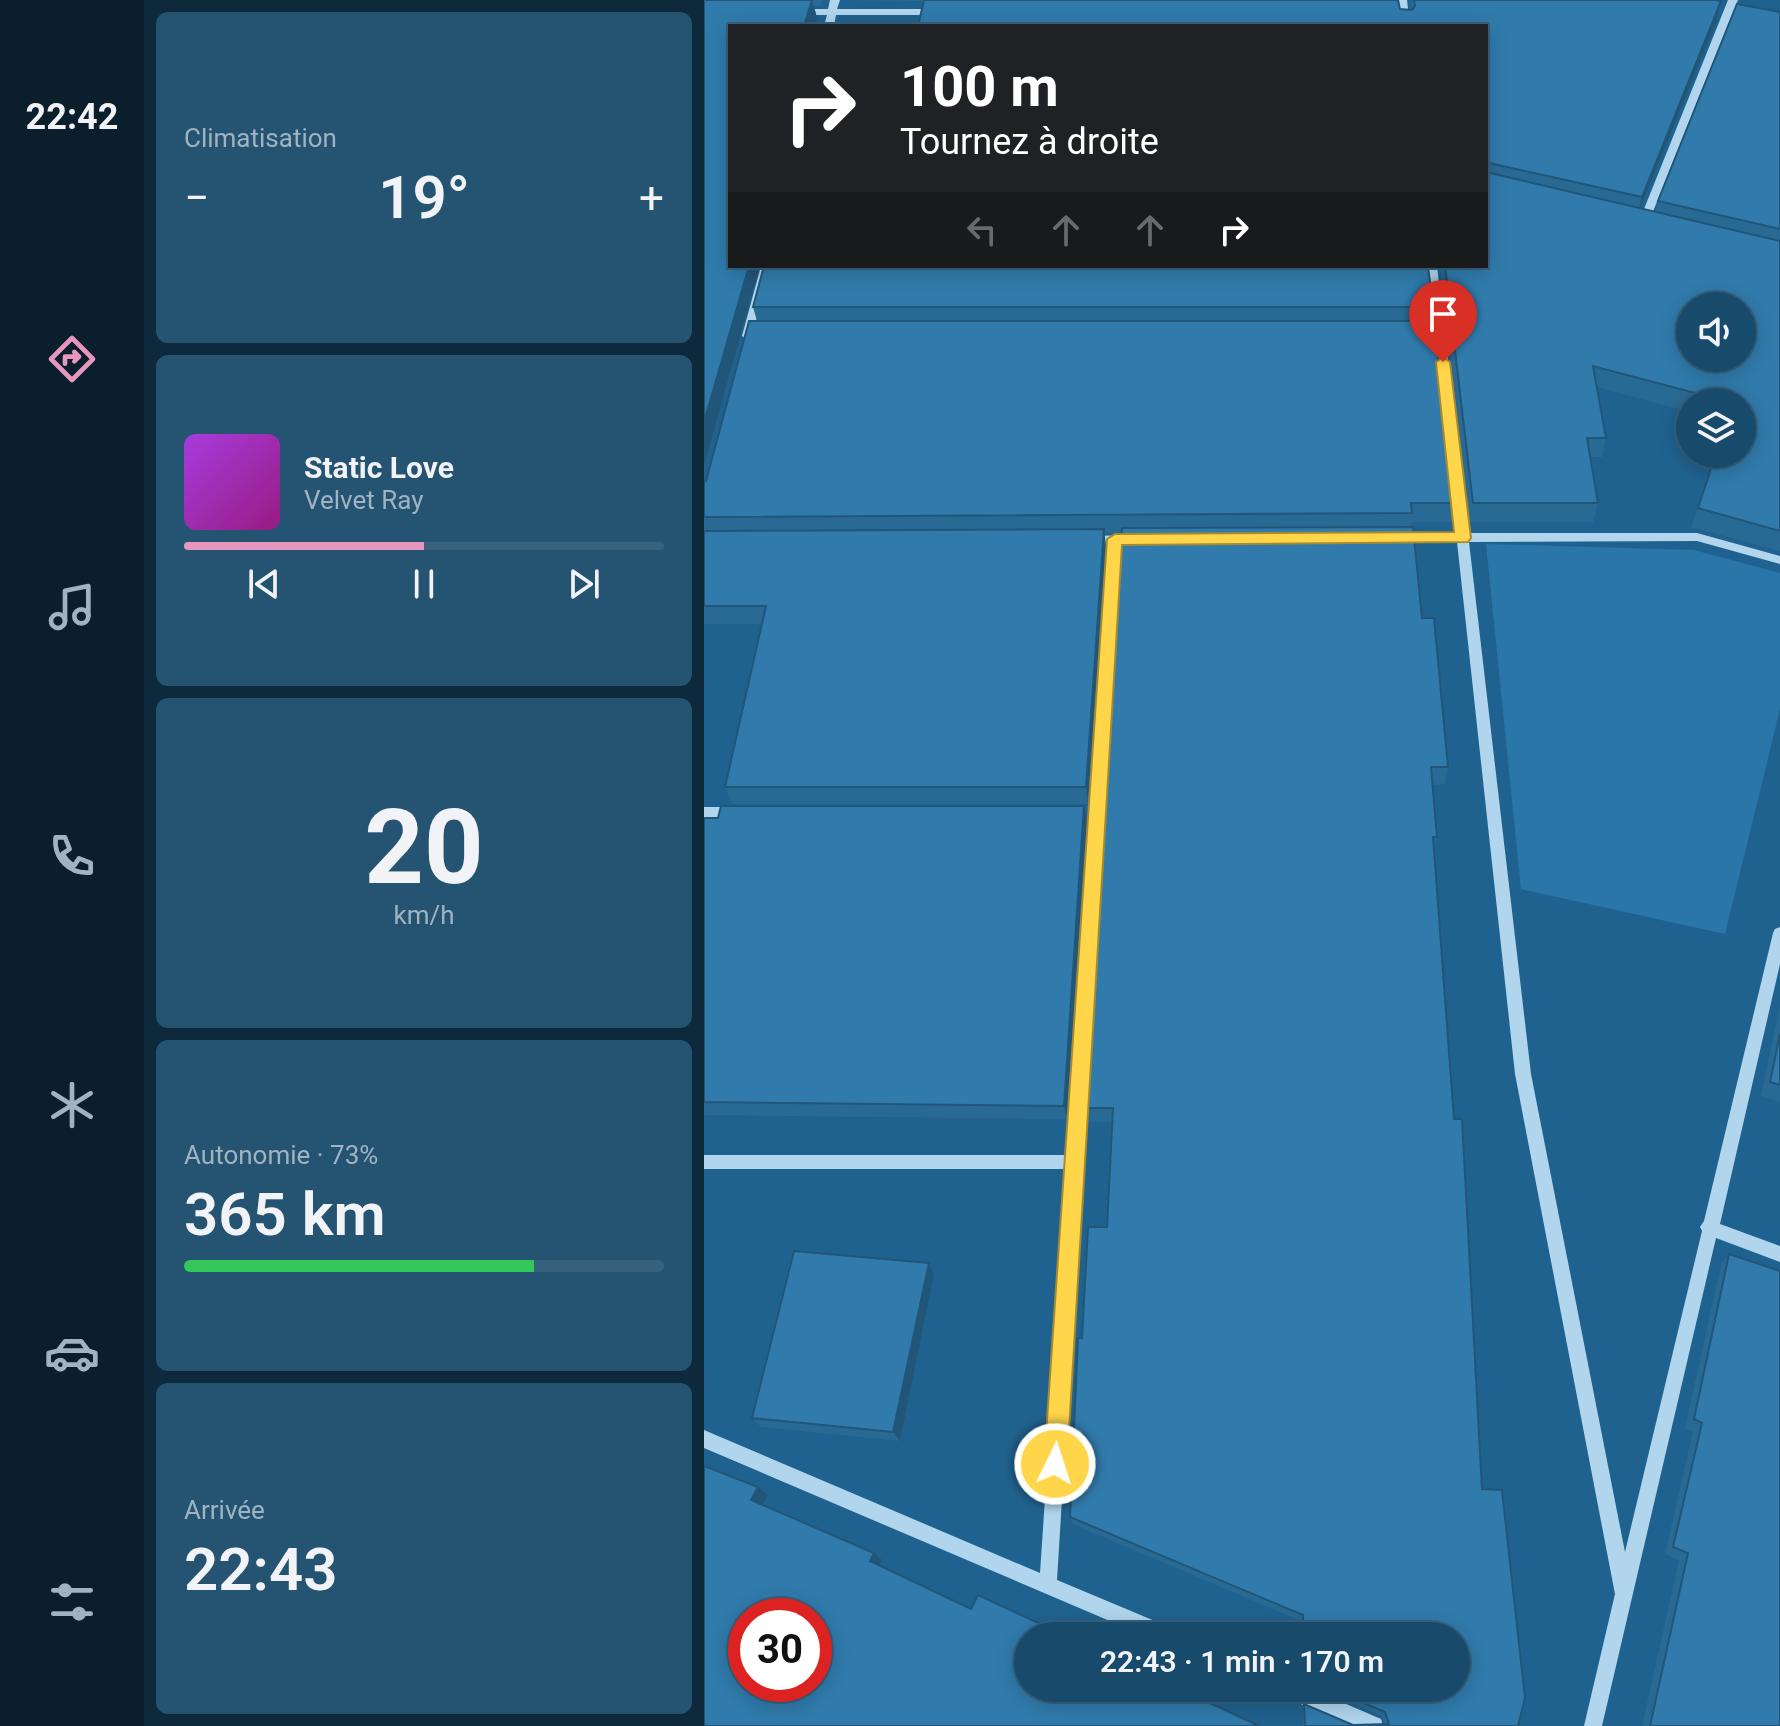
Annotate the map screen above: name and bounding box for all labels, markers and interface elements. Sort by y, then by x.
text: 100 m [900,54,1059,120]
icon: right [768,56,872,160]
text: 22:42 [26,96,118,138]
text: Tournez à droite [900,121,1159,163]
text: Climatisation [184,123,337,153]
text: 19° [378,162,470,233]
text: − [184,172,209,224]
text: + [639,172,664,224]
icon: left [960,208,1004,252]
icon: ahead [1044,208,1088,252]
icon: ahead [1128,208,1172,252]
icon: right [1212,208,1256,252]
pin [1409,280,1477,362]
icon: arrive [1421,292,1465,336]
map controls [1676,292,1756,468]
button: sound [1676,292,1756,372]
icon: directions [44,331,100,387]
button: layers [1676,388,1756,468]
text: Static Love [304,450,454,485]
text: Velvet Ray [304,485,424,515]
icon: previous [242,562,286,606]
icon: pause [402,562,446,606]
icon: next [562,562,606,606]
icon: music [44,579,100,635]
text: 20 [364,787,484,908]
icon: phone [44,828,100,884]
text: km/h [393,900,455,930]
icon: climate [44,1077,100,1133]
text: Autonomie · 73% [184,1140,378,1170]
text: 365 km [184,1179,386,1250]
icon: car [44,1325,100,1381]
position arrow [1013,1422,1097,1506]
text: Arrivée [184,1495,265,1525]
text: 22:43 [184,1534,337,1605]
icon: filters [44,1574,100,1630]
speed limit sign: 30 [728,1598,832,1702]
text: 22:43 · 1 min · 170 m [1100,1644,1384,1679]

